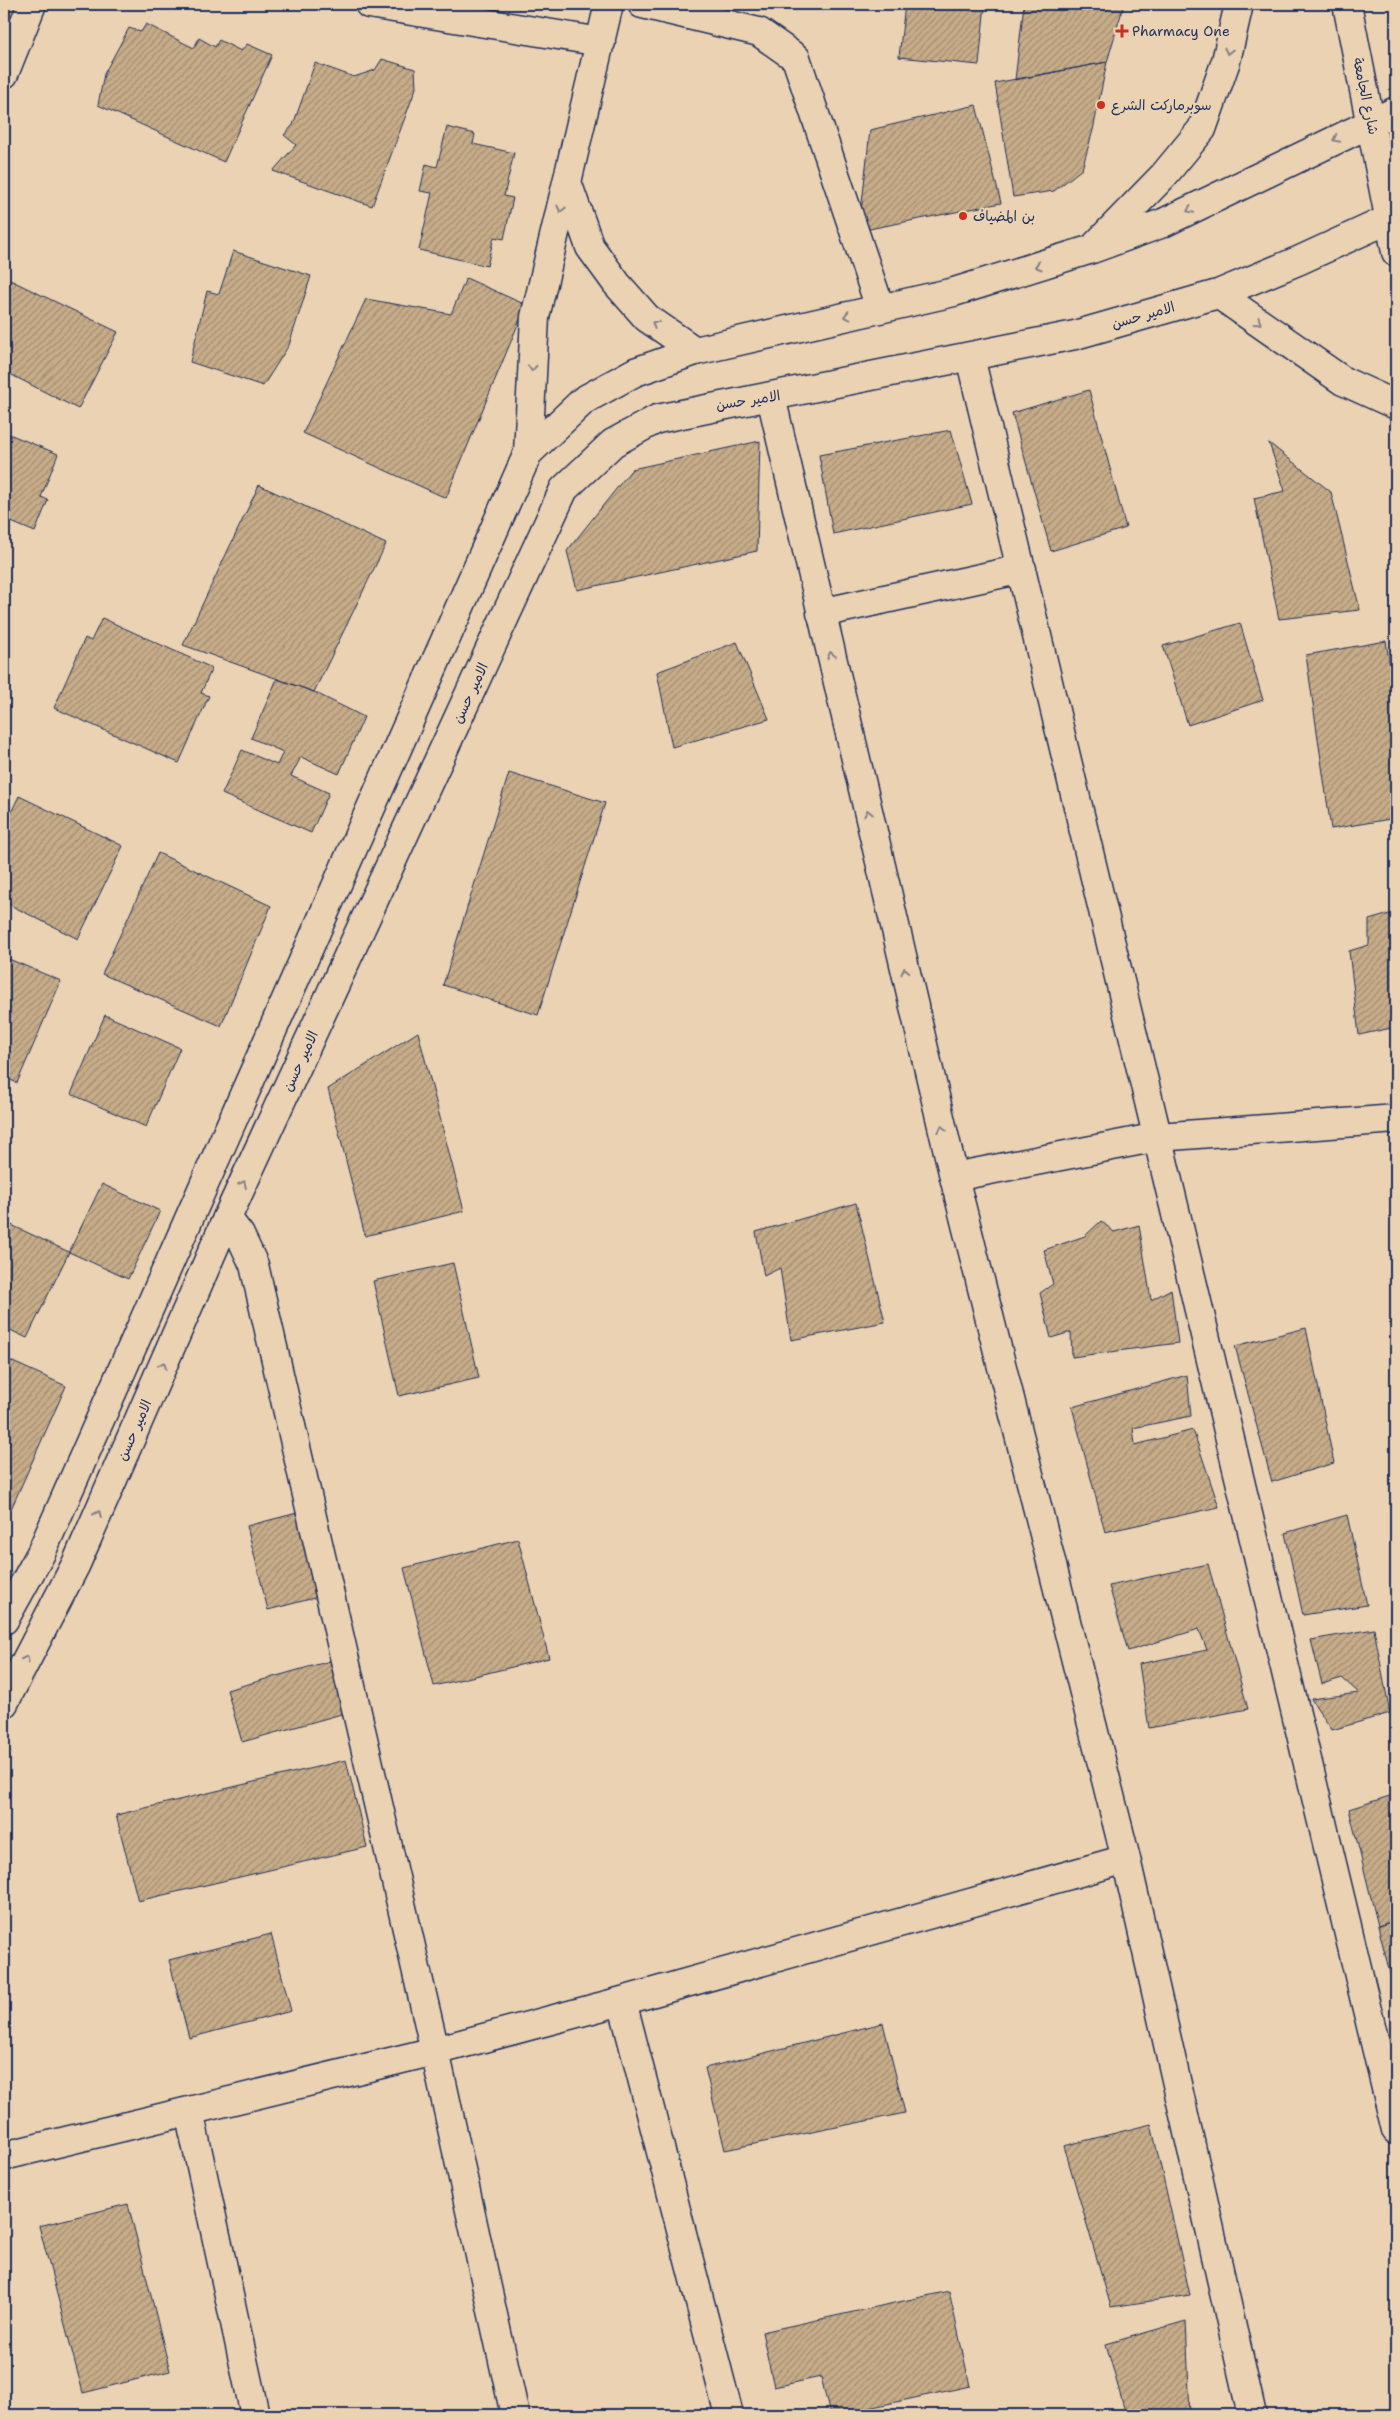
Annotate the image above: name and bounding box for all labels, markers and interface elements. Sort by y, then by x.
place label: Pharmacy One [1132,22,1230,40]
marker: Pharmacy One [1116,25,1128,37]
one-way arrow [1223,47,1234,56]
street label: شارع الجامعة [1348,56,1383,136]
place label: سوبرماركت الشرع [1111,96,1212,116]
marker: سوبرماركت الشرع [1095,99,1107,111]
one-way arrow [1332,133,1341,143]
one-way arrow [556,204,567,213]
one-way arrow [1186,204,1195,214]
place label: بن المضياف [973,207,1035,225]
marker: بن المضياف [957,210,969,222]
one-way arrow [1034,260,1042,270]
street label: الامير حسن [1109,297,1177,333]
one-way arrow [842,310,851,321]
one-way arrow [1252,316,1261,325]
one-way arrow [651,320,660,330]
one-way arrow [527,364,538,372]
street label: الامير حسن [715,386,781,414]
one-way arrow [826,650,837,659]
street label: الامير حسن [448,660,492,726]
one-way arrow [863,808,874,817]
one-way arrow [900,967,911,976]
street label: الامير حسن [278,1028,322,1094]
one-way arrow [937,1125,948,1134]
one-way arrow [237,1180,247,1189]
one-way arrow [156,1361,167,1370]
street label: الامير حسن [113,1397,155,1463]
one-way arrow [91,1510,102,1519]
one-way arrow [20,1656,30,1665]

